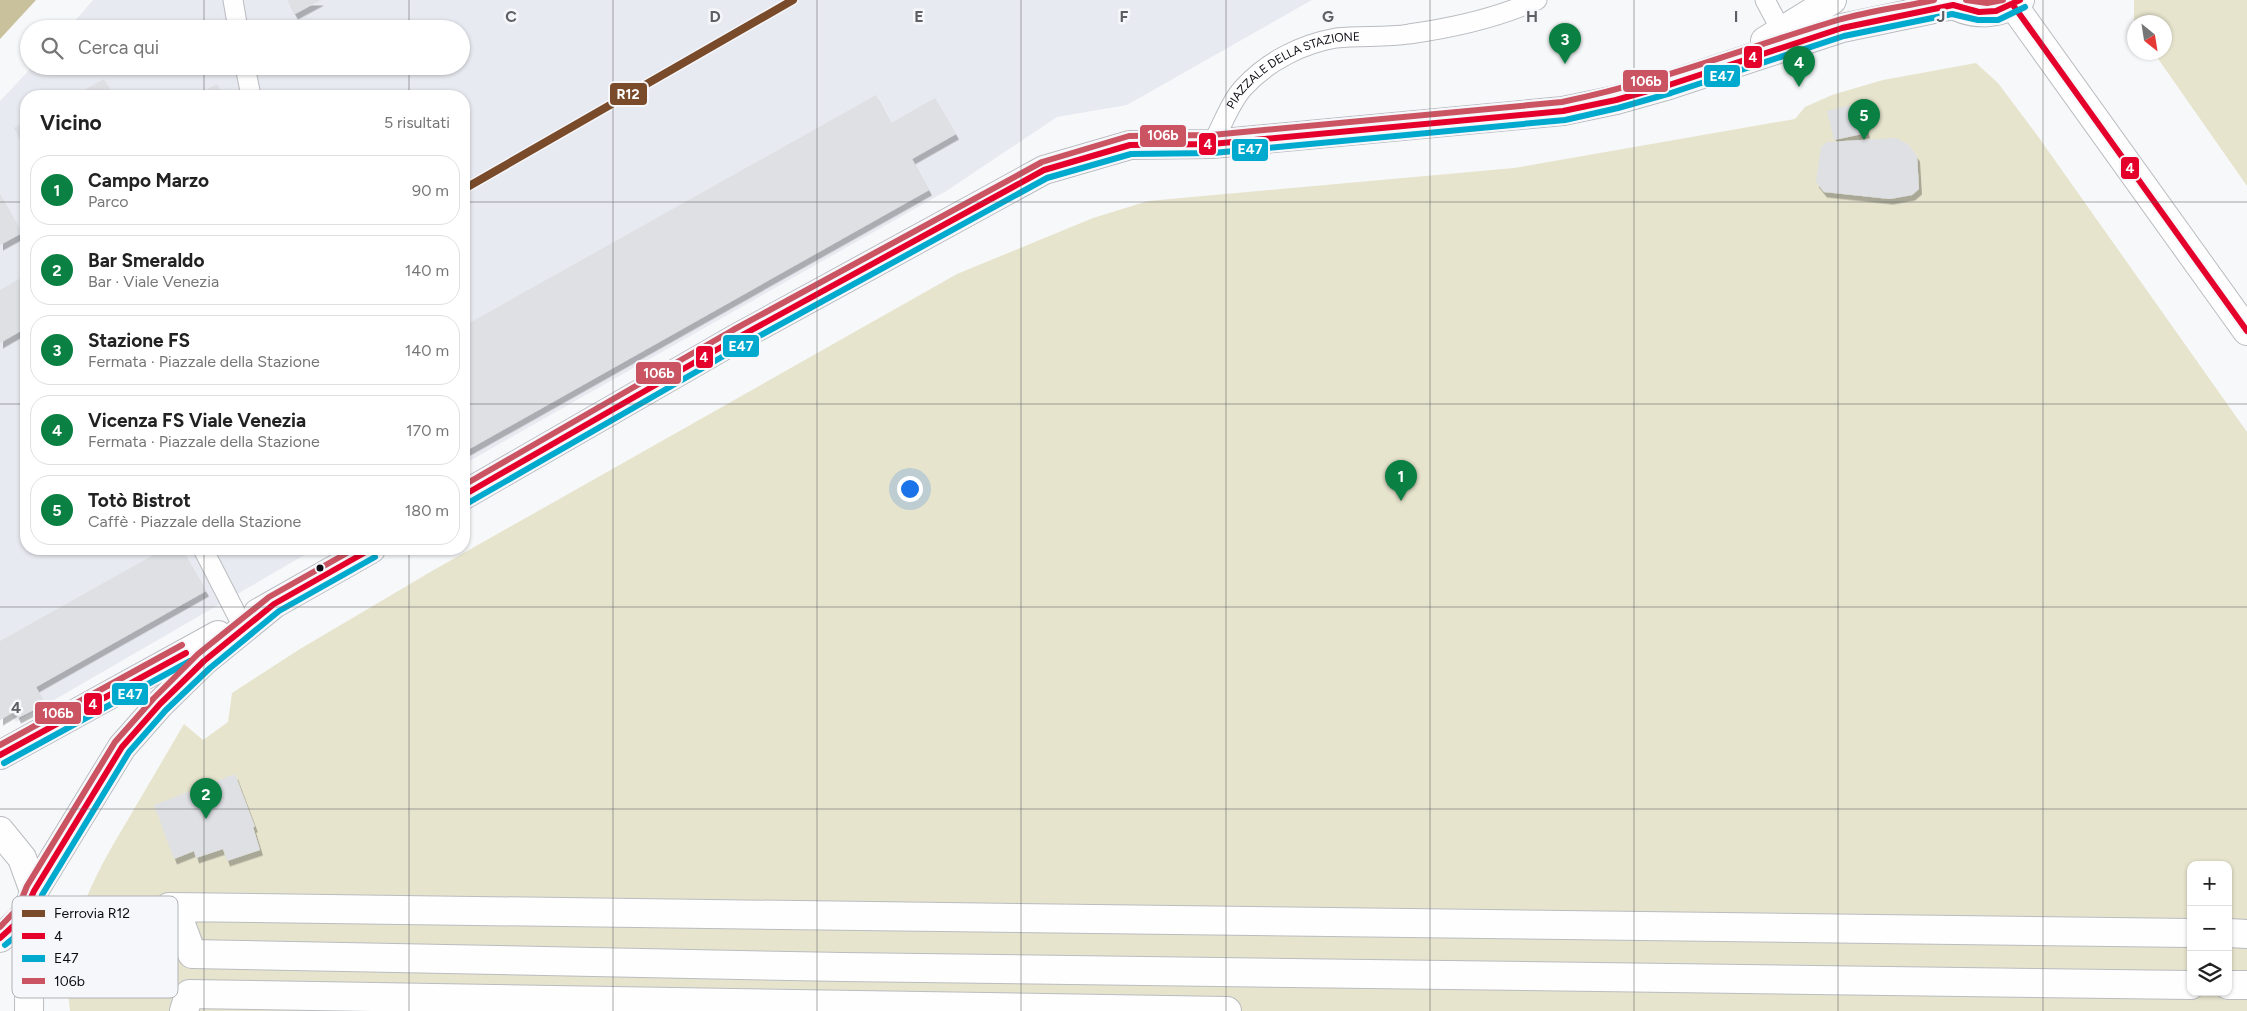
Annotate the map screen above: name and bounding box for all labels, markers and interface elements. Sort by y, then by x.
text: C [505,7,517,26]
text: D [709,7,721,26]
text: E [914,7,924,26]
text: F [1120,7,1129,26]
text: G [1322,7,1334,26]
text: H [1526,7,1538,26]
text: I [1734,7,1738,26]
text: J [1937,7,1945,26]
north arrow [2127,15,2172,60]
search box [20,20,470,75]
pin: 3 [1549,23,1581,64]
street label: PIAZZALE DELLA STAZIONE [1224,30,1360,111]
icon: search [38,34,66,62]
text: Cerca qui [78,36,159,59]
line badge: 4 [1743,45,1763,69]
pin: 4 [1783,46,1815,87]
text: 4 [1749,49,1758,66]
line badge: E47 [1703,64,1741,88]
text: E47 [1710,68,1735,85]
line badge: 106b [1622,69,1669,93]
text: 106b [1630,73,1662,90]
line badge: R12 [609,82,648,106]
text: R12 [616,86,640,103]
pin: 5 [1848,99,1880,140]
text: Vicino [40,110,102,135]
text: 5 risultati [384,113,450,132]
line badge: 106b [1139,124,1187,148]
text: 106b [1147,127,1179,144]
line badge: 4 [1198,132,1217,156]
text: 4 [1204,136,1213,153]
line badge: E47 [1231,138,1269,162]
text: E47 [1238,141,1263,158]
line badge: 4 [2120,156,2140,180]
text: 4 [2126,160,2135,177]
text: Campo Marzo [88,169,209,192]
text: 1 [54,181,60,200]
text: 90 m [412,181,449,200]
text: Parco [88,192,129,211]
text: Bar Smeraldo [88,249,204,272]
text: 2 [52,261,62,280]
text: 140 m [405,261,449,280]
text: Bar · Viale Venezia [88,272,219,291]
text: Stazione FS [88,329,190,352]
line badge: E47 [722,334,760,358]
text: E47 [729,338,754,355]
text: 3 [53,341,61,360]
text: 140 m [405,341,449,360]
line badge: 4 [695,345,714,369]
text: 4 [700,349,709,366]
text: Fermata · Piazzale della Stazione [88,352,320,371]
line badge: 106b [635,361,682,385]
text: 106b [643,365,675,382]
text: Vicenza FS Viale Venezia [88,409,306,432]
text: 4 [52,421,62,440]
text: 170 m [406,421,449,440]
text: Fermata · Piazzale della Stazione [88,432,320,451]
pin: 1 [1385,460,1417,501]
your location [897,476,923,502]
text: Totò Bistrot [88,489,191,512]
text: 5 [52,501,62,520]
text: 180 m [405,501,449,520]
text: Caffè · Piazzale della Stazione [88,512,301,531]
unlabelled marker [315,563,325,573]
line badge: E47 [111,682,149,706]
text: E47 [118,686,143,703]
line badge: 4 [83,692,103,716]
text: 4 [89,696,98,713]
text: 4 [11,698,21,717]
line badge: 106b [34,701,82,725]
text: 106b [42,705,74,722]
pin: 2 [190,778,222,819]
map controls [2187,861,2232,996]
button: + [2187,861,2232,906]
legend [12,896,178,998]
text: Ferrovia R12 [54,905,130,922]
button: − [2187,906,2232,951]
text: 4 [54,928,63,945]
text: E47 [54,950,79,967]
button: layers [2187,951,2232,996]
text: 106b [54,973,85,990]

